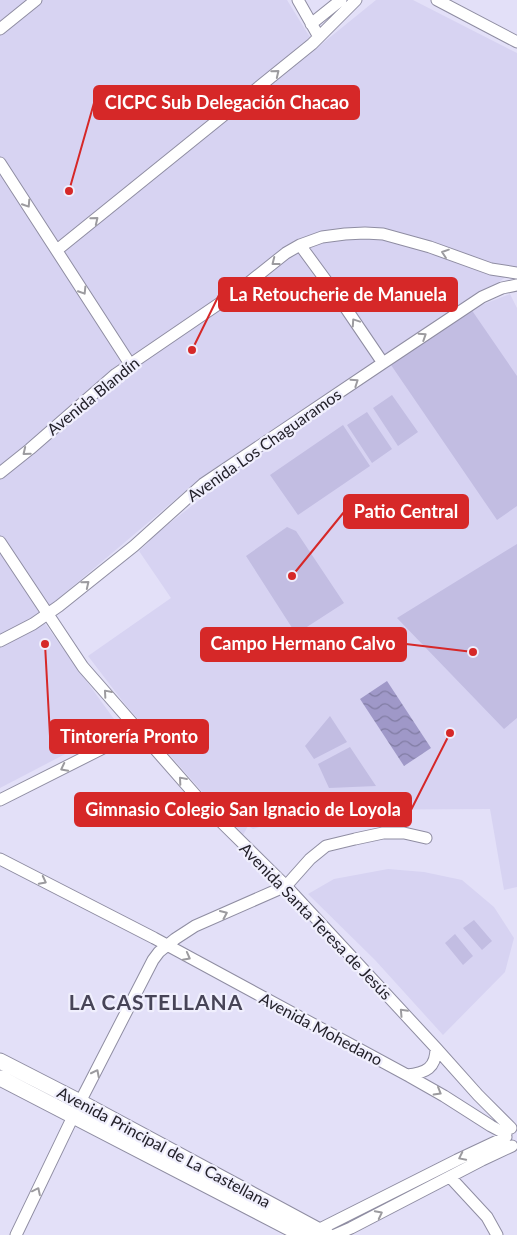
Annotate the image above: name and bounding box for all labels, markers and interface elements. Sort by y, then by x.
one-way arrow [270,71,279,79]
callout: CICPC Sub Delegación Chacao [94,86,359,119]
text: CICPC Sub Delegación Chacao [105,91,349,113]
one-way arrow [21,198,30,208]
one-way arrow [89,217,98,225]
one-way arrow [442,248,450,258]
one-way arrow [272,256,281,264]
callout: La Retoucherie de Manuela [219,278,457,311]
text: La Retoucherie de Manuela [229,283,447,305]
one-way arrow [77,286,87,295]
one-way arrow [352,319,362,328]
one-way arrow [418,333,427,342]
street label: Avenida Blandín [43,353,143,439]
one-way arrow [349,379,358,388]
street label: Avenida Los Chaguaramos [183,384,344,505]
one-way arrow [23,446,32,455]
callout: Patio Central [344,495,468,528]
text: Patio Central [354,500,458,522]
one-way arrow [80,582,89,590]
callout: Campo Hermano Calvo [201,628,406,661]
text: Campo Hermano Calvo [210,632,396,654]
one-way arrow [104,690,113,699]
callout: Tintorería Pronto [50,720,208,753]
text: Tintorería Pronto [60,725,198,747]
one-way arrow [60,762,69,772]
one-way arrow [179,776,188,785]
callout: Gimnasio Colegio San Ignacio de Loyola [75,793,411,826]
text: Gimnasio Colegio San Ignacio de Loyola [85,798,401,820]
street label: Avenida Santa Teresa de Jesús [236,838,396,1003]
one-way arrow [38,875,47,885]
one-way arrow [219,909,228,920]
one-way arrow [182,951,191,961]
street label: Avenida Mohedano [257,988,386,1069]
district label: LA CASTELLANA [69,989,243,1014]
one-way arrow [400,1009,409,1018]
one-way arrow [90,1069,100,1078]
street label: Avenida Principal de La Castellana [54,1082,274,1211]
one-way arrow [433,1086,442,1096]
one-way arrow [458,1151,467,1162]
one-way arrow [31,1187,41,1196]
one-way arrow [374,1210,383,1220]

